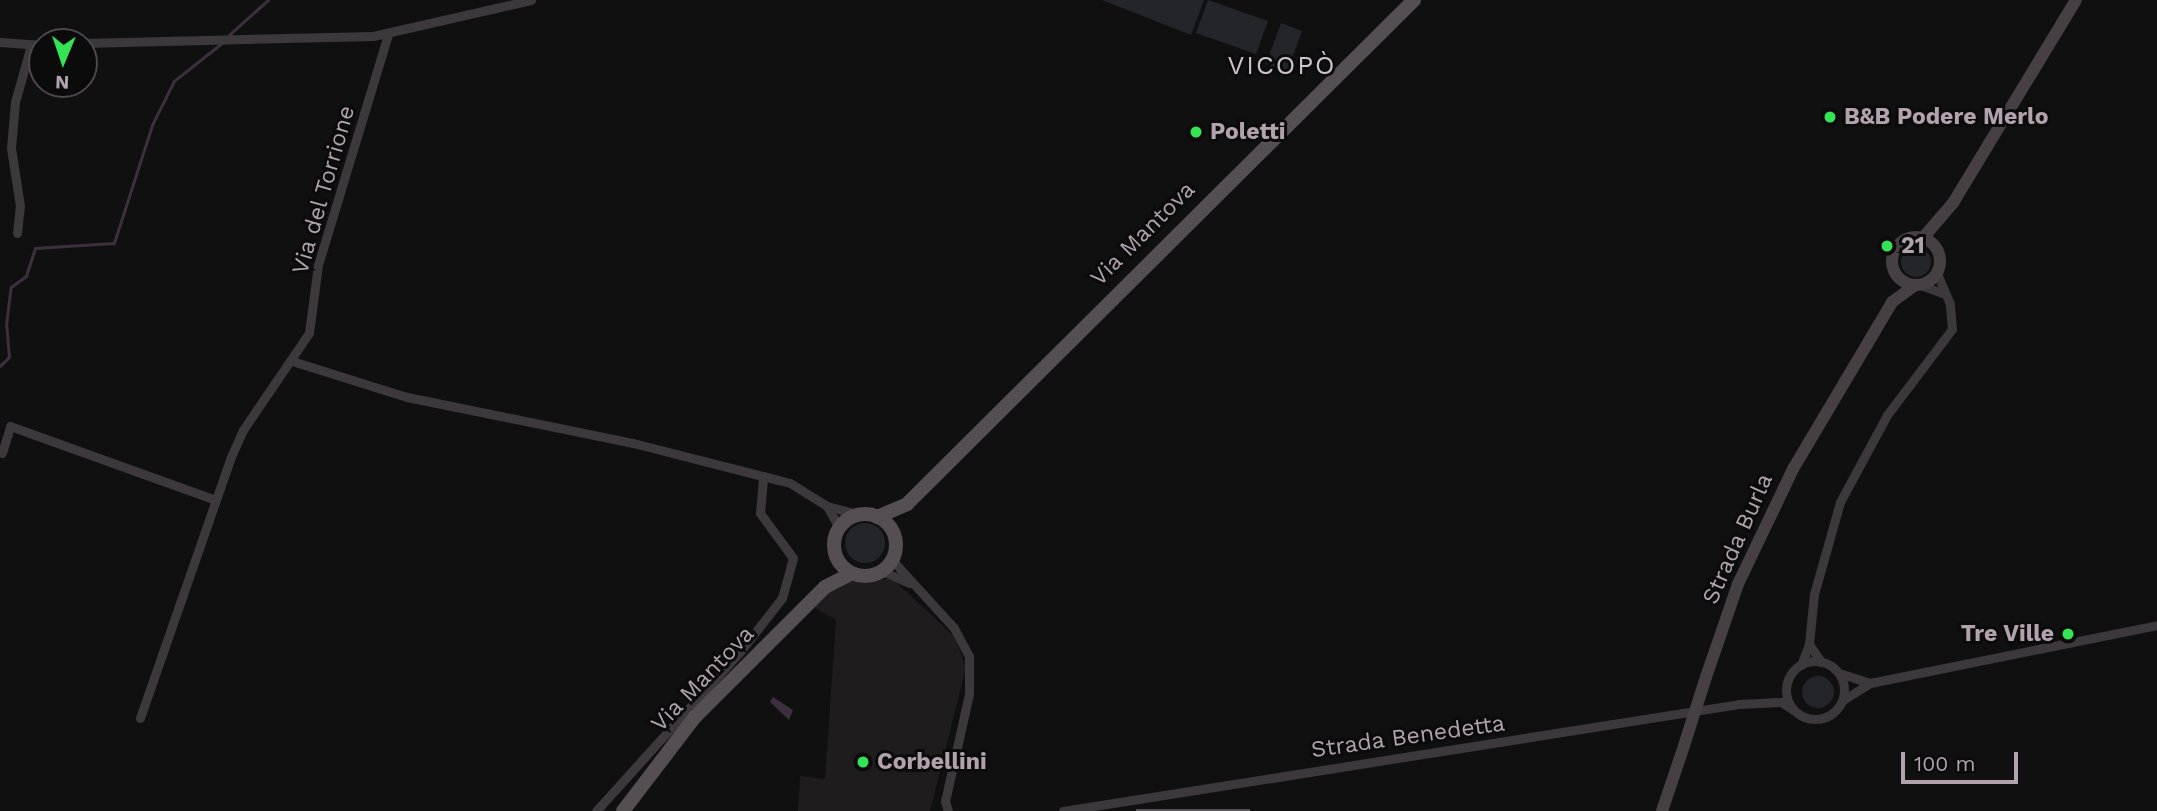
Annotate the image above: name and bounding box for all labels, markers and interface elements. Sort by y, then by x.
north arrow [28,28,98,98]
district label: VICOPÒ [1228,50,1336,82]
text: N [55,71,70,94]
street label: Via del Torrione [287,102,361,278]
place label: B&B Podere Merlo [1844,103,2048,131]
marker: B&B Podere Merlo [1822,109,1838,125]
place label: Poletti [1210,118,1285,146]
marker: Poletti [1188,124,1204,140]
street label: Via Mantova [1085,176,1201,292]
place label: 21 [1901,232,1925,260]
marker: 21 [1879,238,1895,254]
street label: Strada Burla [1697,469,1779,609]
street label: Via Mantova [646,620,760,738]
place label: Tre Ville [1960,620,2054,648]
marker: Tre Ville [2060,626,2076,642]
street label: Strada Benedetta [1309,710,1507,764]
scale bar [1905,738,2022,782]
place label: Corbellini [877,748,987,776]
text: 100 m [1914,751,1976,776]
marker: Corbellini [855,754,871,770]

